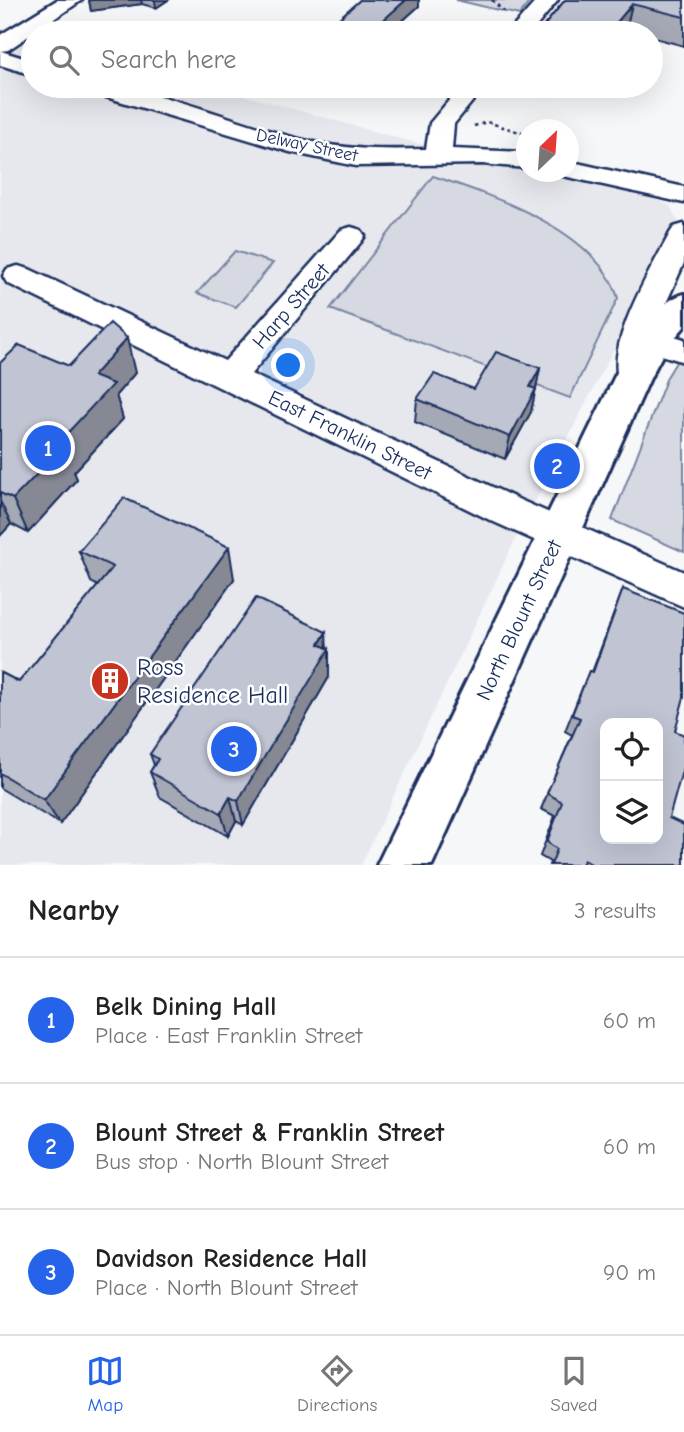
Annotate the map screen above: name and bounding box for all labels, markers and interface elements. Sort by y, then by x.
search box [21,21,663,98]
icon: search [45,41,83,79]
text: Search here [101,45,236,75]
north arrow [516,119,579,182]
street label: Delway Street [254,124,360,167]
street label: Harp Street [247,258,335,354]
your location [271,348,305,382]
street label: East Franklin Street [265,385,436,485]
pin: 1 [25,422,71,474]
pin: 2 [534,440,580,492]
street label: North Blount Street [471,535,567,704]
place label: Ross Residence Hall [137,653,288,709]
building icon: Ross Residence Hall [89,660,131,702]
map controls [600,718,663,844]
button: locate [600,718,663,781]
pin: 3 [211,723,257,775]
button: layers [600,781,663,844]
text: Nearby [28,893,119,928]
text: 3 results [574,897,656,924]
text: Belk Dining Hall [95,992,276,1022]
text: 1 [46,1007,56,1034]
text: 60 m [603,1007,656,1034]
text: Place · East Franklin Street [95,1022,362,1049]
text: Blount Street & Franklin Street [95,1118,444,1148]
text: 2 [45,1133,57,1160]
text: 60 m [603,1133,656,1160]
text: Bus stop · North Blount Street [95,1148,388,1175]
text: Davidson Residence Hall [95,1244,367,1274]
text: 3 [45,1259,57,1286]
text: 90 m [603,1259,656,1286]
text: Place · North Blount Street [95,1274,358,1301]
tab: Map [86,1352,124,1416]
tab: Directions [297,1352,377,1416]
tab: Saved [550,1352,598,1416]

